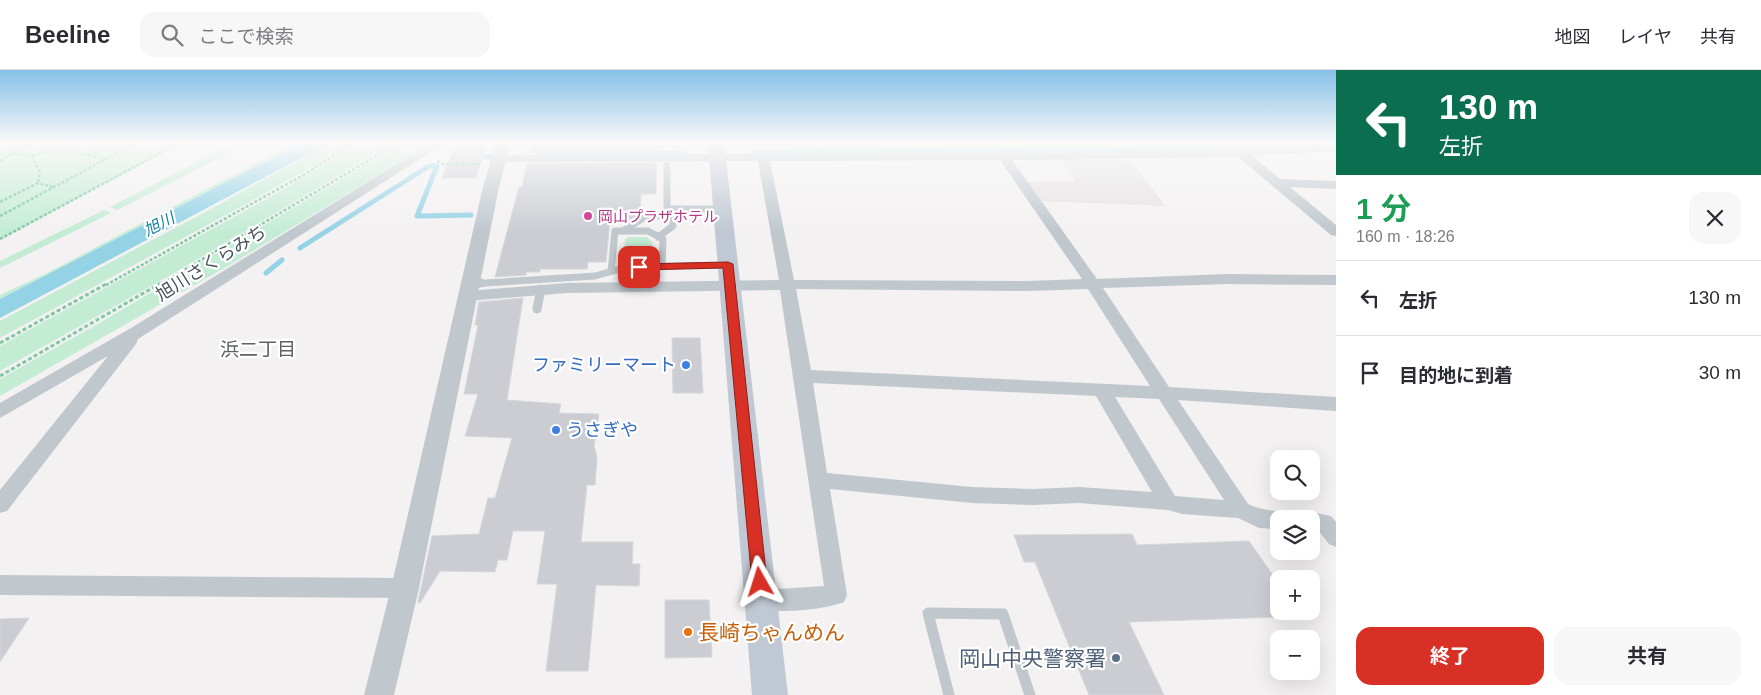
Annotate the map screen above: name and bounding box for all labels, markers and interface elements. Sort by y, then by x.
search box [140,12,490,57]
text: Beeline [25,21,110,48]
icon: search [158,21,186,49]
text: ここで検索 [198,26,293,47]
text: 地図 [1555,27,1591,47]
text: レイヤ [1619,27,1672,47]
text: 共有 [1700,27,1736,47]
text: 130 m [1439,87,1538,126]
icon: left [1356,90,1421,155]
text: 左折 [1439,134,1483,159]
text: 1 分 [1356,192,1411,225]
button: close [1689,192,1741,244]
water label: 旭川 [141,208,179,239]
place label: 岡山プラザホテル [598,208,718,225]
marker: 岡山プラザホテル [582,210,594,222]
street label: 旭川さくらみち [152,221,270,305]
text: 160 m · 18:26 [1356,228,1455,245]
pin [618,246,660,288]
icon: arrive [625,253,653,281]
icon: left [1356,284,1384,312]
text: 130 m [1688,287,1741,308]
text: 左折 [1399,290,1437,311]
district label: 浜二丁目 [220,339,296,360]
place label: ファミリーマート [532,355,676,375]
marker: ファミリーマート [680,359,692,371]
icon: arrive [1356,359,1384,387]
text: 30 m [1699,362,1741,383]
text: 目的地に到着 [1399,365,1513,386]
place label: うさぎや [566,420,638,440]
marker: うさぎや [550,424,562,436]
map controls [1270,450,1320,680]
button: search [1270,450,1320,500]
button: layers [1270,510,1320,560]
position arrow [733,555,785,607]
button: + [1270,570,1320,620]
place label: 長崎ちゃんめん [698,621,845,644]
marker: 長崎ちゃんめん [682,626,694,638]
button: 終了 [1356,627,1544,685]
button: 共有 [1554,627,1741,685]
button: − [1270,630,1320,680]
place label: 岡山中央警察署 [959,647,1106,670]
marker: 岡山中央警察署 [1110,652,1122,664]

